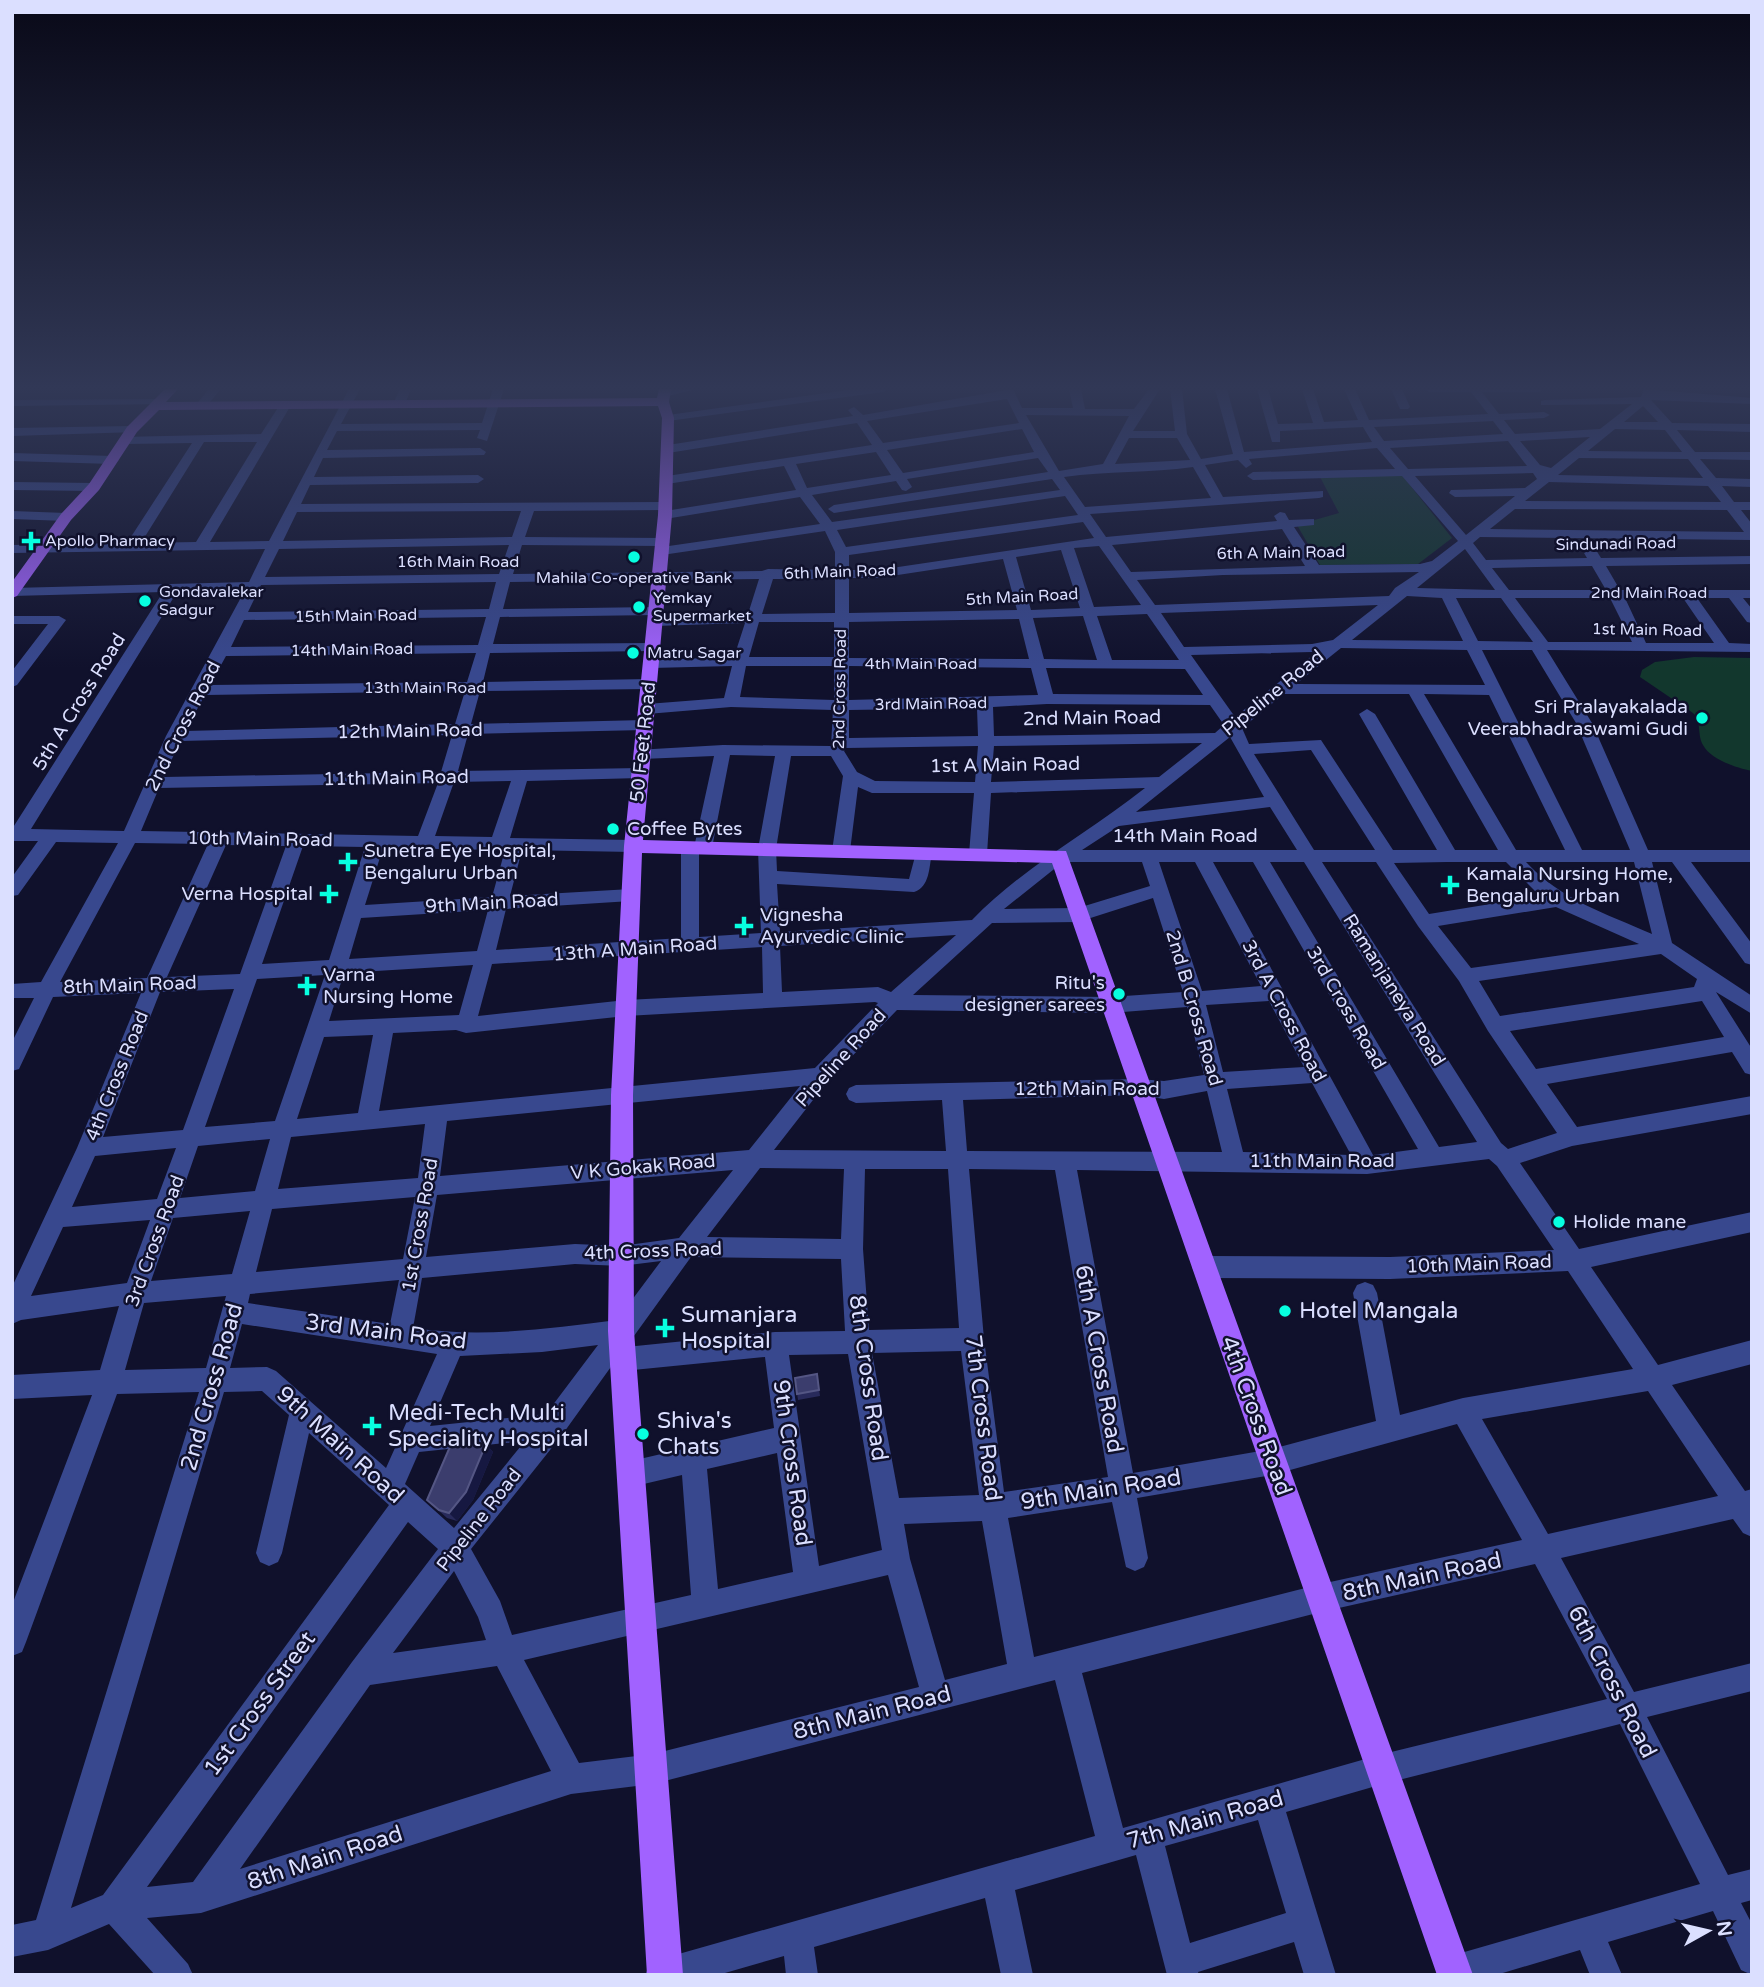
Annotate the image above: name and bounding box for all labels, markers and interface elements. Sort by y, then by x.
place label: Apollo Pharmacy [45,531,175,551]
marker: Apollo Pharmacy [23,533,39,549]
street label: Sindunadi Road [1556,533,1676,555]
street label: 6th A Main Road [1216,542,1346,564]
marker: Mahila Co-operative Bank [626,549,642,565]
street label: 16th Main Road [397,552,519,572]
street label: 6th Main Road [783,560,897,584]
place label: Mahila Co-operative Bank [536,568,733,588]
place label: Gondavalekar Sadgur [159,582,264,620]
street label: 2nd Main Road [1591,583,1707,603]
street label: 5th Main Road [965,584,1079,610]
place label: Yemkay Supermarket [653,588,751,626]
marker: Gondavalekar Sadgur [137,593,153,609]
marker: Yemkay Supermarket [631,599,647,615]
street label: 15th Main Road [295,605,417,627]
street label: 1st Main Road [1592,619,1702,641]
street label: 5th A Cross Road [28,629,130,775]
street label: 2nd Cross Road [829,629,851,749]
street label: 14th Main Road [291,639,413,661]
place label: Matru Sagar [647,643,742,663]
marker: Matru Sagar [625,645,641,661]
street label: Pipeline Road [1218,645,1328,741]
street label: 4th Main Road [865,654,977,674]
street label: 2nd Cross Road [141,657,225,795]
street label: 13th Main Road [364,678,486,698]
street label: 50 Feet Road [626,681,660,803]
street label: 3rd Main Road [874,693,988,715]
place label: Sri Pralayakalada Veerabhadraswami Gudi [1468,696,1688,740]
street label: 2nd Main Road [1023,706,1161,730]
marker: Sri Pralayakalada Veerabhadraswami Gudi [1694,710,1710,726]
street label: 12th Main Road [337,719,483,743]
street label: 1st A Main Road [930,753,1080,777]
street label: 11th Main Road [323,766,469,790]
place label: Coffee Bytes [627,818,742,840]
marker: Coffee Bytes [605,821,621,837]
street label: 14th Main Road [1112,825,1258,847]
street label: 10th Main Road [187,827,333,851]
place label: Sunetra Eye Hospital, Bengaluru Urban [364,840,556,884]
marker: Sunetra Eye Hospital, Bengaluru Urban [338,852,358,872]
place label: Kamala Nursing Home, Bengaluru Urban [1466,863,1673,907]
marker: Kamala Nursing Home, Bengaluru Urban [1440,875,1460,895]
place label: Verna Hospital [182,883,313,905]
marker: Verna Hospital [319,884,339,904]
street label: 9th Main Road [425,889,559,917]
place label: Vignesha Ayurvedic Clinic [760,904,904,948]
street label: Ramanjaneya Road [1338,910,1450,1070]
marker: Vignesha Ayurvedic Clinic [734,916,754,936]
street label: 2nd B Cross Road [1161,928,1227,1088]
street label: 13th A Main Road [552,932,718,966]
street label: 3rd A Cross Road [1237,936,1331,1086]
street label: 3rd Cross Road [1302,943,1390,1073]
place label: Varna Nursing Home [323,964,453,1008]
street label: 8th Main Road [63,972,197,998]
place label: Ritu's designer sarees [964,972,1105,1016]
marker: Varna Nursing Home [297,976,317,996]
marker: Ritu's designer sarees [1111,986,1127,1002]
street label: Pipeline Road [791,1004,891,1112]
street label: 4th Cross Road [81,1008,153,1144]
street label: 12th Main Road [1014,1078,1160,1100]
street label: V K Gokak Road [570,1150,716,1184]
street label: 11th Main Road [1249,1150,1395,1172]
street label: 1st Cross Road [397,1156,443,1294]
street label: 3rd Cross Road [121,1172,189,1310]
place label: Holide mane [1573,1211,1686,1233]
marker: Holide mane [1551,1214,1567,1230]
street label: 4th Cross Road [584,1238,722,1264]
street label: 10th Main Road [1406,1250,1552,1278]
street label: 6th A Cross Road [1069,1263,1129,1455]
street label: 8th Cross Road [842,1293,894,1463]
place label: Hotel Mangala [1299,1297,1459,1325]
street label: 2nd Cross Road [175,1300,249,1474]
place label: Sumanjara Hospital [681,1301,798,1355]
marker: Hotel Mangala [1277,1303,1293,1319]
street label: 3rd Main Road [304,1308,468,1356]
marker: Sumanjara Hospital [655,1318,675,1338]
street label: 7th Cross Road [959,1333,1007,1503]
street label: 4th Cross Road [1214,1333,1298,1499]
street label: 9th Cross Road [766,1378,818,1548]
street label: 9th Main Road [270,1380,410,1510]
place label: Medi-Tech Multi Speciality Hospital [388,1399,589,1453]
place label: Shiva's Chats [657,1407,732,1461]
marker: Medi-Tech Multi Speciality Hospital [362,1416,382,1436]
marker: Shiva's Chats [635,1426,651,1442]
street label: Pipeline Road [432,1464,526,1576]
street label: 9th Main Road [1019,1464,1183,1516]
street label: 8th Main Road [1340,1546,1504,1608]
street label: 6th Cross Road [1562,1601,1662,1763]
street label: 1st Cross Street [198,1626,322,1782]
street label: 8th Main Road [790,1680,954,1746]
street label: 7th Main Road [1123,1784,1287,1856]
street label: 8th Main Road [244,1820,406,1896]
north arrow [1673,1896,1743,1966]
text: N [1712,1920,1736,1938]

